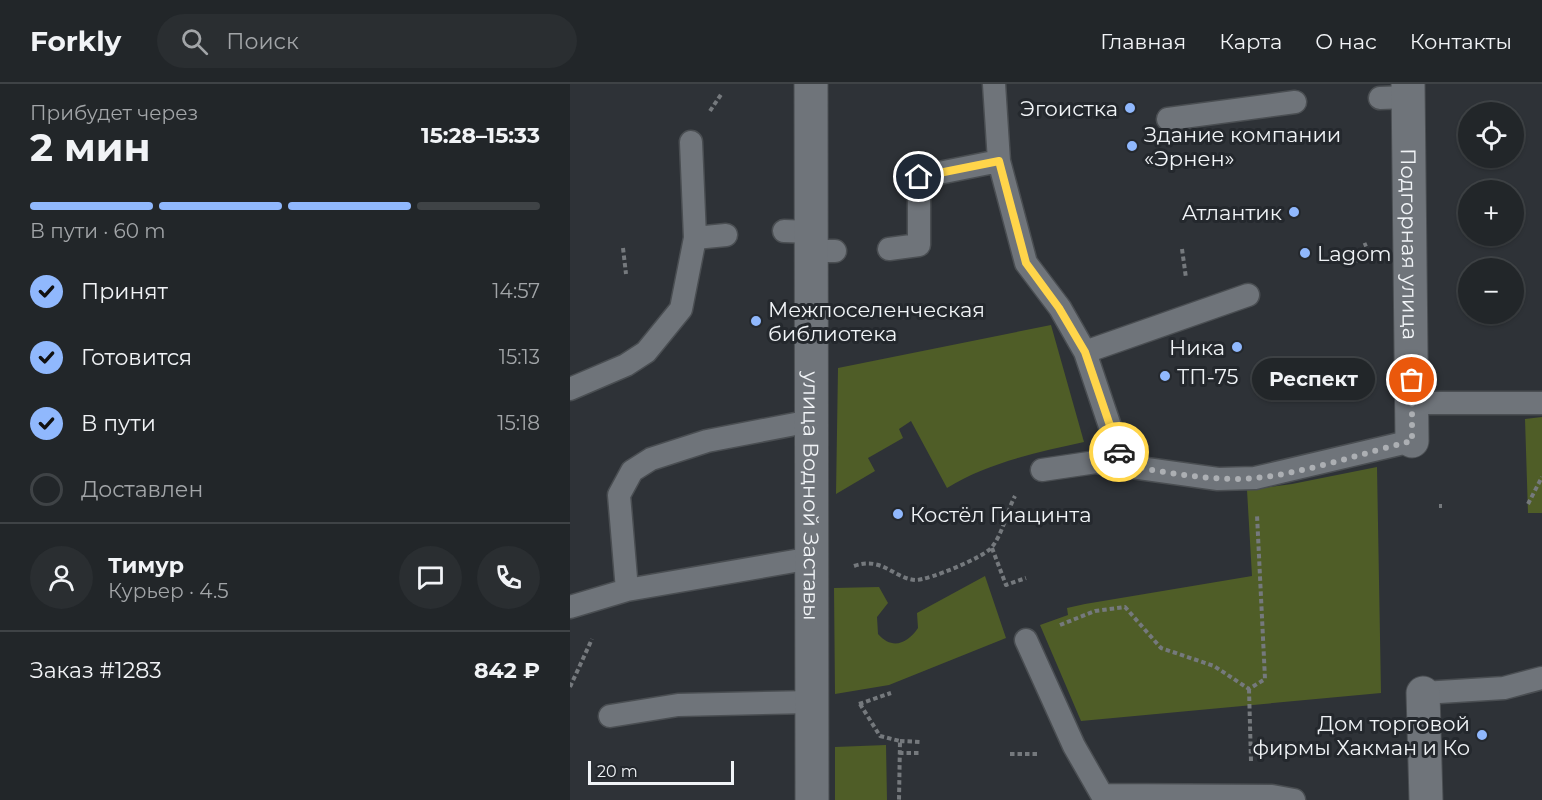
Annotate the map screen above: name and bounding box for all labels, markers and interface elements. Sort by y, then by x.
search box [157,14,577,68]
text: Forkly [30,24,121,58]
icon: search [178,25,211,58]
text: Поиск [226,28,299,55]
text: Главная [1100,29,1186,54]
text: Карта [1219,29,1282,54]
text: О нас [1315,29,1377,54]
text: Контакты [1410,29,1512,54]
place label: Эгоистка [1020,96,1118,121]
text: Прибудет через [30,101,198,125]
marker: Эгоистка [1123,101,1137,115]
map controls [1458,102,1524,324]
button: locate [1458,102,1524,168]
text: 15:28–15:33 [421,122,540,149]
place label: Здание компании «Эрнен» [1144,122,1341,171]
text: 2 мин [30,123,151,171]
marker: Здание компании «Эрнен» [1125,139,1139,153]
street label: Подгорная улица [1396,148,1423,340]
pin [893,151,944,202]
icon: home [902,160,935,193]
button: + [1458,180,1524,246]
place label: Атлантик [1182,200,1282,225]
marker: Атлантик [1287,205,1301,219]
text: В пути · 60 m [30,219,165,243]
place label: Lagom [1317,241,1392,266]
marker: Lagom [1298,246,1312,260]
button: − [1458,258,1524,324]
icon: check [30,275,63,308]
text: Принят [81,278,168,305]
text: 14:57 [492,279,540,303]
place label: Межпоселенческая библиотека [768,297,985,346]
marker: Межпоселенческая библиотека [749,314,763,328]
place label: Ника [1169,335,1225,360]
marker: Ника [1230,340,1244,354]
icon: check [30,341,63,374]
text: Готовится [81,344,192,371]
text: 15:13 [499,345,540,369]
pin [1386,354,1437,405]
callout: Респект [1253,359,1376,401]
icon: bag [1395,363,1428,396]
place label: ТП-75 [1177,364,1238,389]
text: Респект [1269,367,1358,391]
marker: ТП-75 [1158,369,1172,383]
street label: улица Водной Заставы [799,370,824,621]
icon: check [30,407,63,440]
text: В пути [81,410,156,437]
text: 15:18 [497,411,540,435]
courier [1089,422,1149,482]
icon: car [1103,436,1136,469]
text: Доставлен [81,476,203,503]
place label: Костёл Гиацинта [910,502,1091,527]
marker: Костёл Гиацинта [891,507,905,521]
button: person [30,546,93,609]
button: chat [399,546,462,609]
button: phone [477,546,540,609]
text: Тимур [108,552,184,579]
text: Курьер · 4.5 [108,579,228,603]
text: Заказ #1283 [30,657,162,684]
text: 842 ₽ [474,657,540,684]
place label: Дом торговой фирмы Хакман и Ко [1252,711,1470,760]
marker: Дом торговой фирмы Хакман и Ко [1475,728,1489,742]
scale bar [588,758,734,786]
text: 20 m [597,762,638,781]

